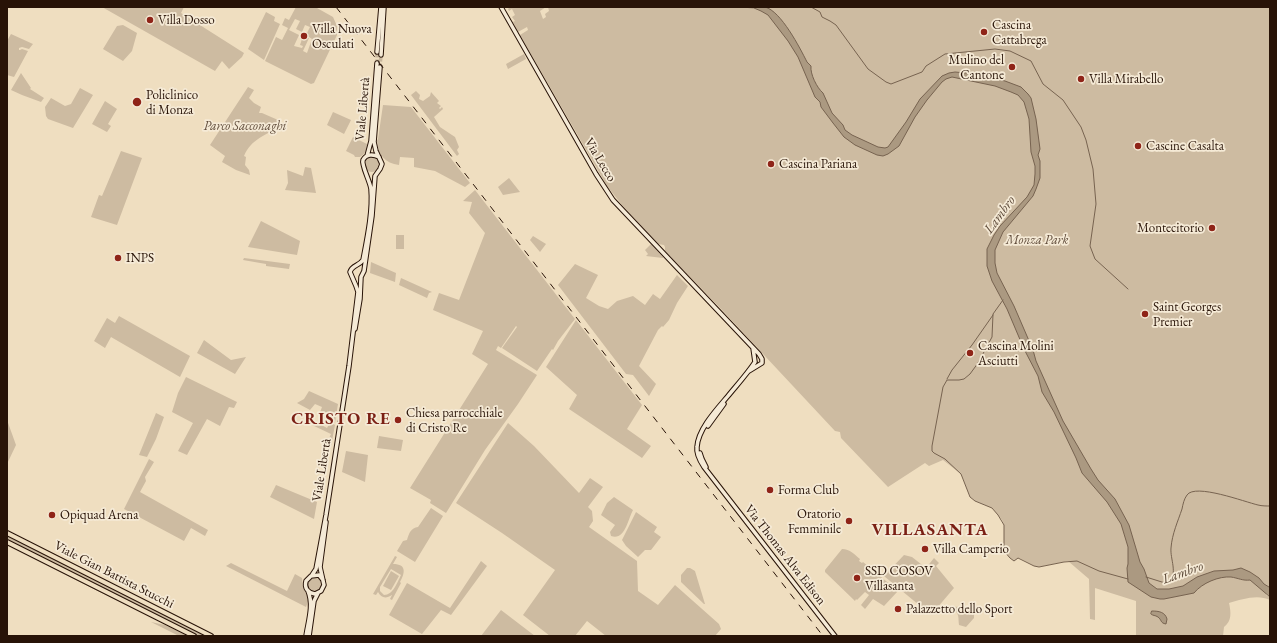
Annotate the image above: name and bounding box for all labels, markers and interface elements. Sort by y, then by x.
place label: Villa Dosso [158,12,215,28]
marker: Villa Dosso [145,15,155,25]
place label: Cascina Cattabrega [992,17,1047,48]
place label: Villa Nuova Osculati [312,21,372,52]
marker: Cascina Cattabrega [979,27,989,37]
marker: Villa Nuova Osculati [299,31,309,41]
place label: Mulino del Cantone [948,52,1004,83]
marker: Mulino del Cantone [1007,62,1017,72]
place label: Villa Mirabello [1089,71,1164,87]
marker: Villa Mirabello [1076,74,1086,84]
street label: Viale Libertà [352,77,374,141]
place label: Policlinico di Monza [146,87,198,118]
marker: Policlinico di Monza [131,96,143,108]
park label: Parco Sacconaghi [204,118,286,134]
street label: Via Lecco [581,135,619,185]
place label: Cascine Casalta [1146,138,1224,154]
marker: Cascine Casalta [1133,141,1143,151]
place label: Cascina Pariana [779,156,857,172]
marker: Cascina Pariana [766,159,776,169]
water label: Lambro [981,193,1019,237]
place label: Montecitorio [1137,220,1204,236]
marker: Montecitorio [1207,223,1217,233]
park label: Monza Park [1006,232,1068,248]
place label: INPS [126,250,154,266]
marker: INPS [113,253,123,263]
place label: Saint Georges Premier [1153,299,1221,330]
marker: Saint Georges Premier [1140,309,1150,319]
place label: Cascina Molini Asciutti [978,338,1054,369]
marker: Cascina Molini Asciutti [965,348,975,358]
place label: Chiesa parrocchiale di Cristo Re [406,405,503,436]
district label: CRISTO RE [291,409,391,429]
marker: Chiesa parrocchiale di Cristo Re [393,415,403,425]
street label: Viale Libertà [309,437,335,503]
place label: Forma Club [778,482,839,498]
marker: Forma Club [765,485,775,495]
street label: Via Thomas Alva Edison [741,502,829,608]
place label: Oratorio Femminile [788,506,841,537]
place label: Opiquad Arena [60,507,138,523]
marker: Opiquad Arena [47,510,57,520]
marker: Oratorio Femminile [844,516,854,526]
district label: VILLASANTA [871,520,989,540]
street label: Viale Gian Battista Stucchi [51,538,177,612]
place label: Villa Camperio [933,541,1009,557]
marker: Villa Camperio [920,544,930,554]
water label: Lambro [1160,558,1206,588]
place label: SSD COSOV Villasanta [865,563,933,594]
marker: SSD COSOV Villasanta [852,573,862,583]
place label: Palazzetto dello Sport [906,601,1012,617]
marker: Palazzetto dello Sport [893,604,903,614]

